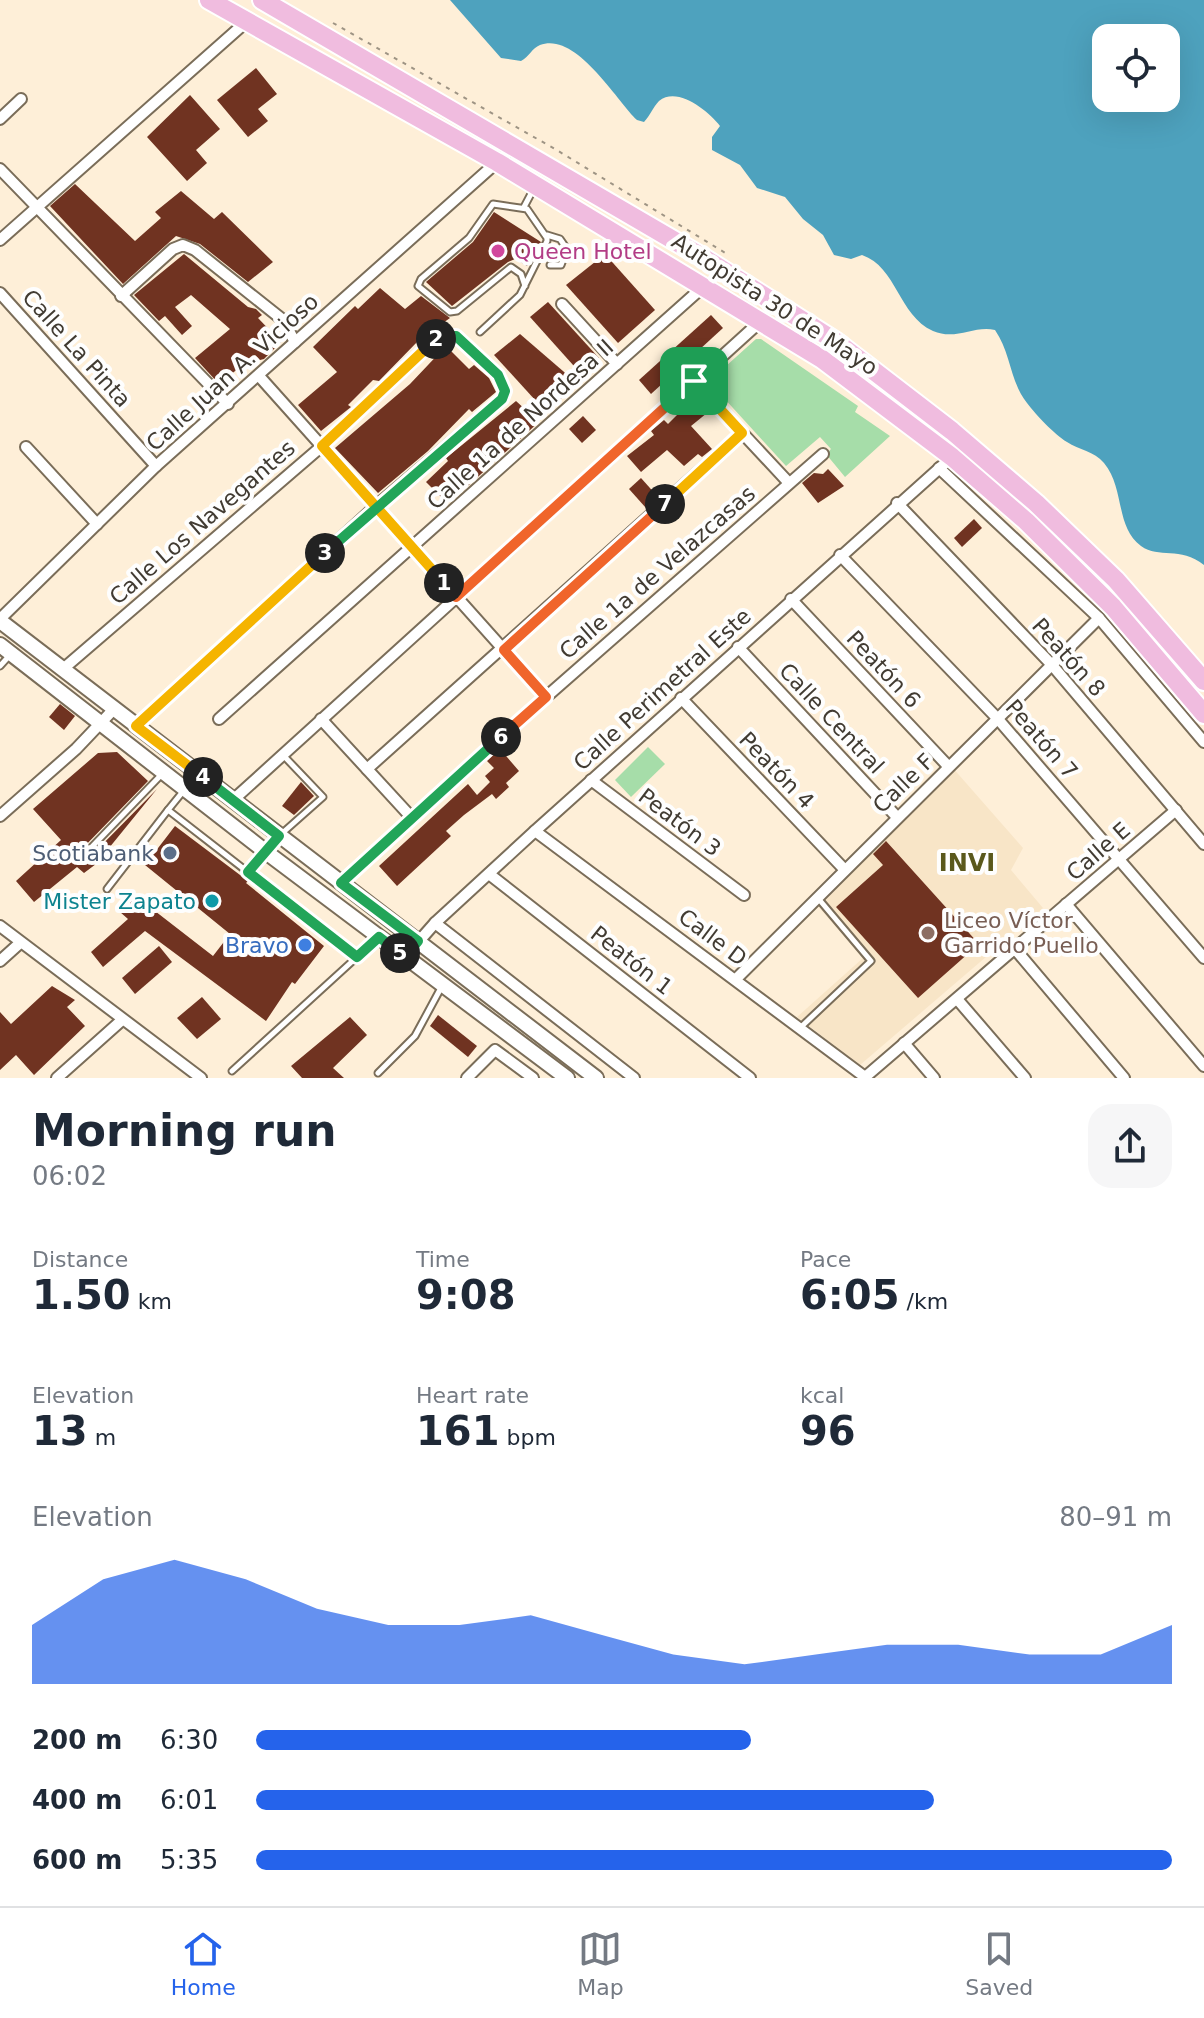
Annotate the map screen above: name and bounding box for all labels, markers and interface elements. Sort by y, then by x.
map controls [1092,24,1180,112]
button: locate [1092,24,1180,112]
street label: Autopista 30 de Mayo [667,229,882,380]
place label: Queen Hotel [514,239,652,264]
marker: Queen Hotel [489,242,507,260]
street label: Calle La Pinta [17,285,136,412]
street label: Calle Juan A. Vicioso [141,289,323,456]
pin: 2 [416,319,456,359]
text: 2 [428,326,444,351]
street label: Calle 1a de Nordesa II [422,334,618,514]
pin [660,347,728,415]
icon: arrive [672,359,716,403]
street label: Calle Los Navegantes [105,435,300,610]
street label: Calle 1a de Velazcasas [555,481,760,664]
pin: 7 [645,484,685,524]
text: 7 [657,491,673,516]
pin: 3 [305,533,345,573]
text: 3 [317,540,333,565]
pin: 1 [424,563,464,603]
text: 1 [436,570,452,595]
street label: Calle Perimetral Este [569,603,756,775]
street label: Peatón 8 [1027,613,1110,702]
street label: Peatón 6 [842,626,926,713]
street label: Calle Central [774,658,889,779]
street label: Peatón 7 [1001,695,1083,784]
pin: 6 [481,717,521,757]
text: 6 [493,724,509,749]
street label: Peatón 4 [734,727,819,814]
street label: Calle F [868,749,939,818]
pin: 4 [183,757,223,797]
text: 4 [195,764,211,789]
street label: Peatón 3 [634,783,726,861]
street label: Calle E [1062,817,1135,886]
place label: Scotiabank [32,841,154,866]
marker: Scotiabank [161,844,179,862]
district label: INVI [939,849,995,877]
place label: Mister Zapato [43,889,196,914]
marker: Mister Zapato [203,892,221,910]
street label: Calle D [674,904,752,971]
place label: Liceo Víctor Garrido Puello [944,908,1099,958]
street label: Peatón 1 [586,921,677,1000]
marker: Liceo Víctor Garrido Puello [919,924,937,942]
place label: Bravo [225,933,289,958]
pin: 5 [380,933,420,973]
marker: Bravo [296,936,314,954]
text: 5 [392,940,408,965]
button: share [1088,1104,1172,1188]
text: Morning run [32,1105,337,1156]
text: 06:02 [32,1161,107,1191]
text: Distance [32,1247,128,1272]
text: Time [416,1247,470,1272]
text: Pace [800,1247,851,1272]
text: 1.50 [32,1272,131,1318]
text: 9:08 [416,1272,516,1318]
text: 6:05 [800,1272,900,1318]
text: km [131,1289,172,1314]
text: /km [900,1289,948,1314]
text: Elevation [32,1383,134,1408]
text: Heart rate [416,1383,529,1408]
text: kcal [800,1383,844,1408]
text: 13 [32,1408,88,1454]
text: 161 [416,1408,500,1454]
text: 96 [800,1408,856,1454]
text: m [88,1425,116,1450]
text: bpm [500,1425,556,1450]
text: Elevation [32,1502,153,1532]
text: 80–91 m [1059,1502,1172,1532]
text: 200 m [32,1725,122,1755]
text: 6:30 [160,1725,218,1755]
text: 400 m [32,1785,122,1815]
text: 6:01 [160,1785,218,1815]
text: 600 m [32,1845,122,1875]
text: 5:35 [160,1845,218,1875]
tab: Home [171,1927,236,2000]
tab: Map [577,1927,624,2000]
tab: Saved [965,1927,1033,2000]

